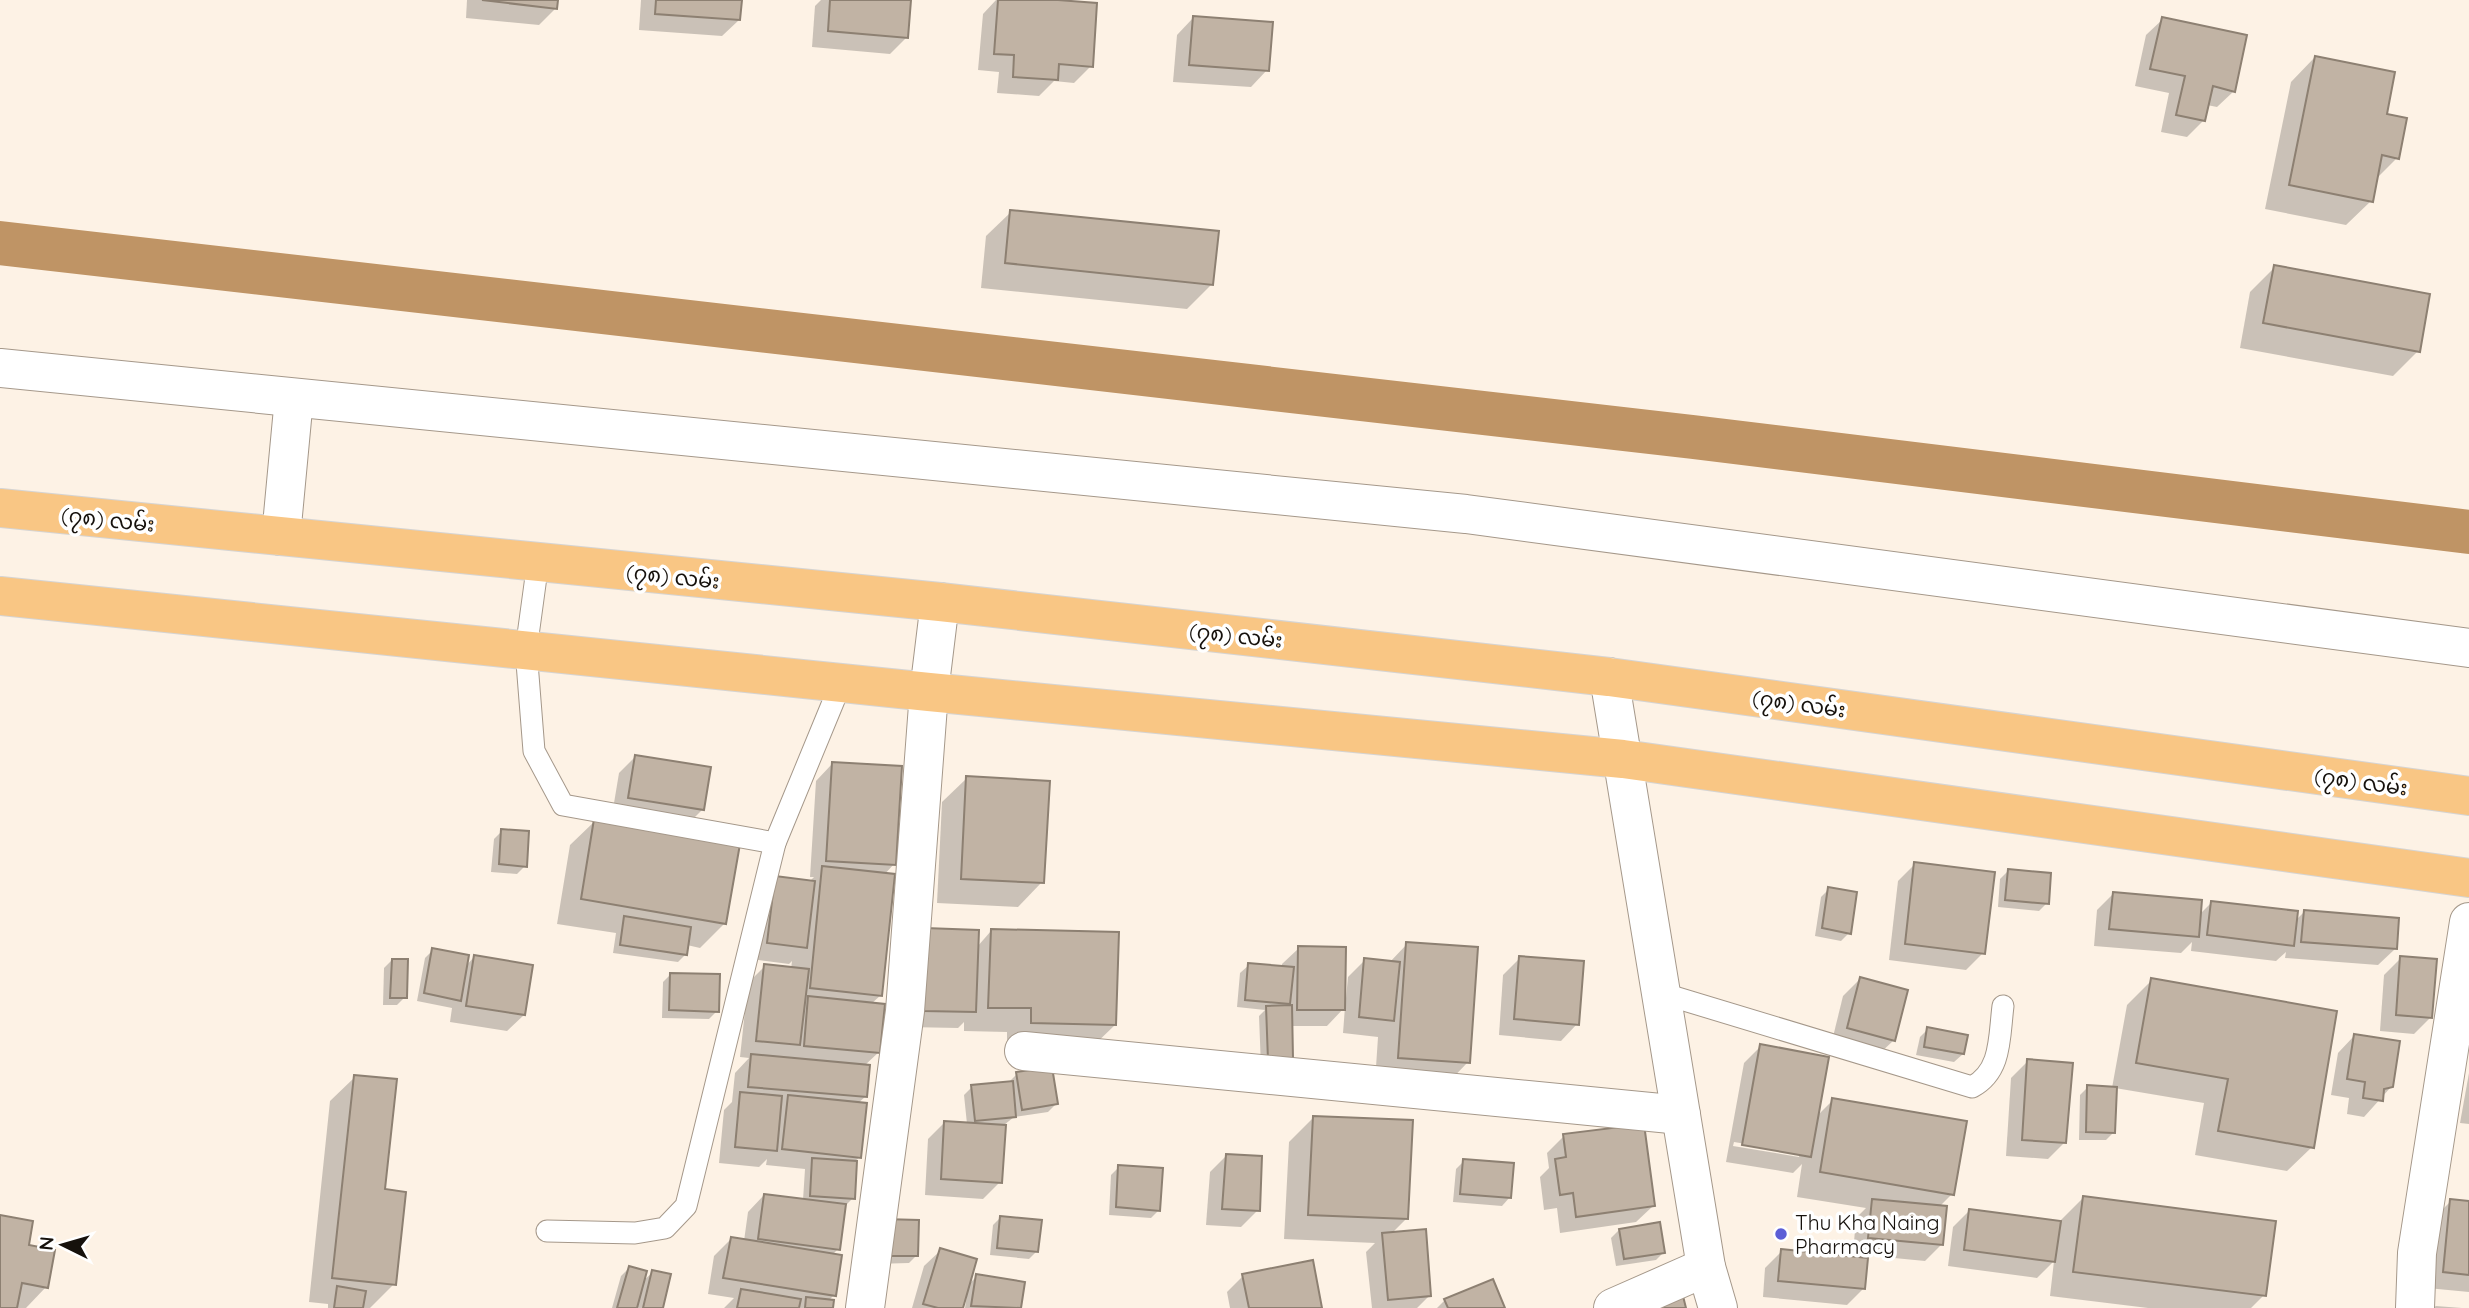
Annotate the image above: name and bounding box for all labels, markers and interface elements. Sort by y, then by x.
street label: (၇၈) လမ်း [59,499,156,542]
street label: (၇၈) လမ်း [624,556,721,599]
street label: (၇၈) လမ်း [1187,615,1284,658]
street label: (၇၈) လမ်း [1750,682,1848,727]
street label: (၇၈) လမ်း [2312,760,2410,805]
place label: Thu Kha Naing Pharmacy [1795,1209,1940,1259]
north arrow [28,1210,98,1280]
marker: Thu Kha Naing Pharmacy [1773,1226,1789,1242]
text: N [34,1236,59,1252]

